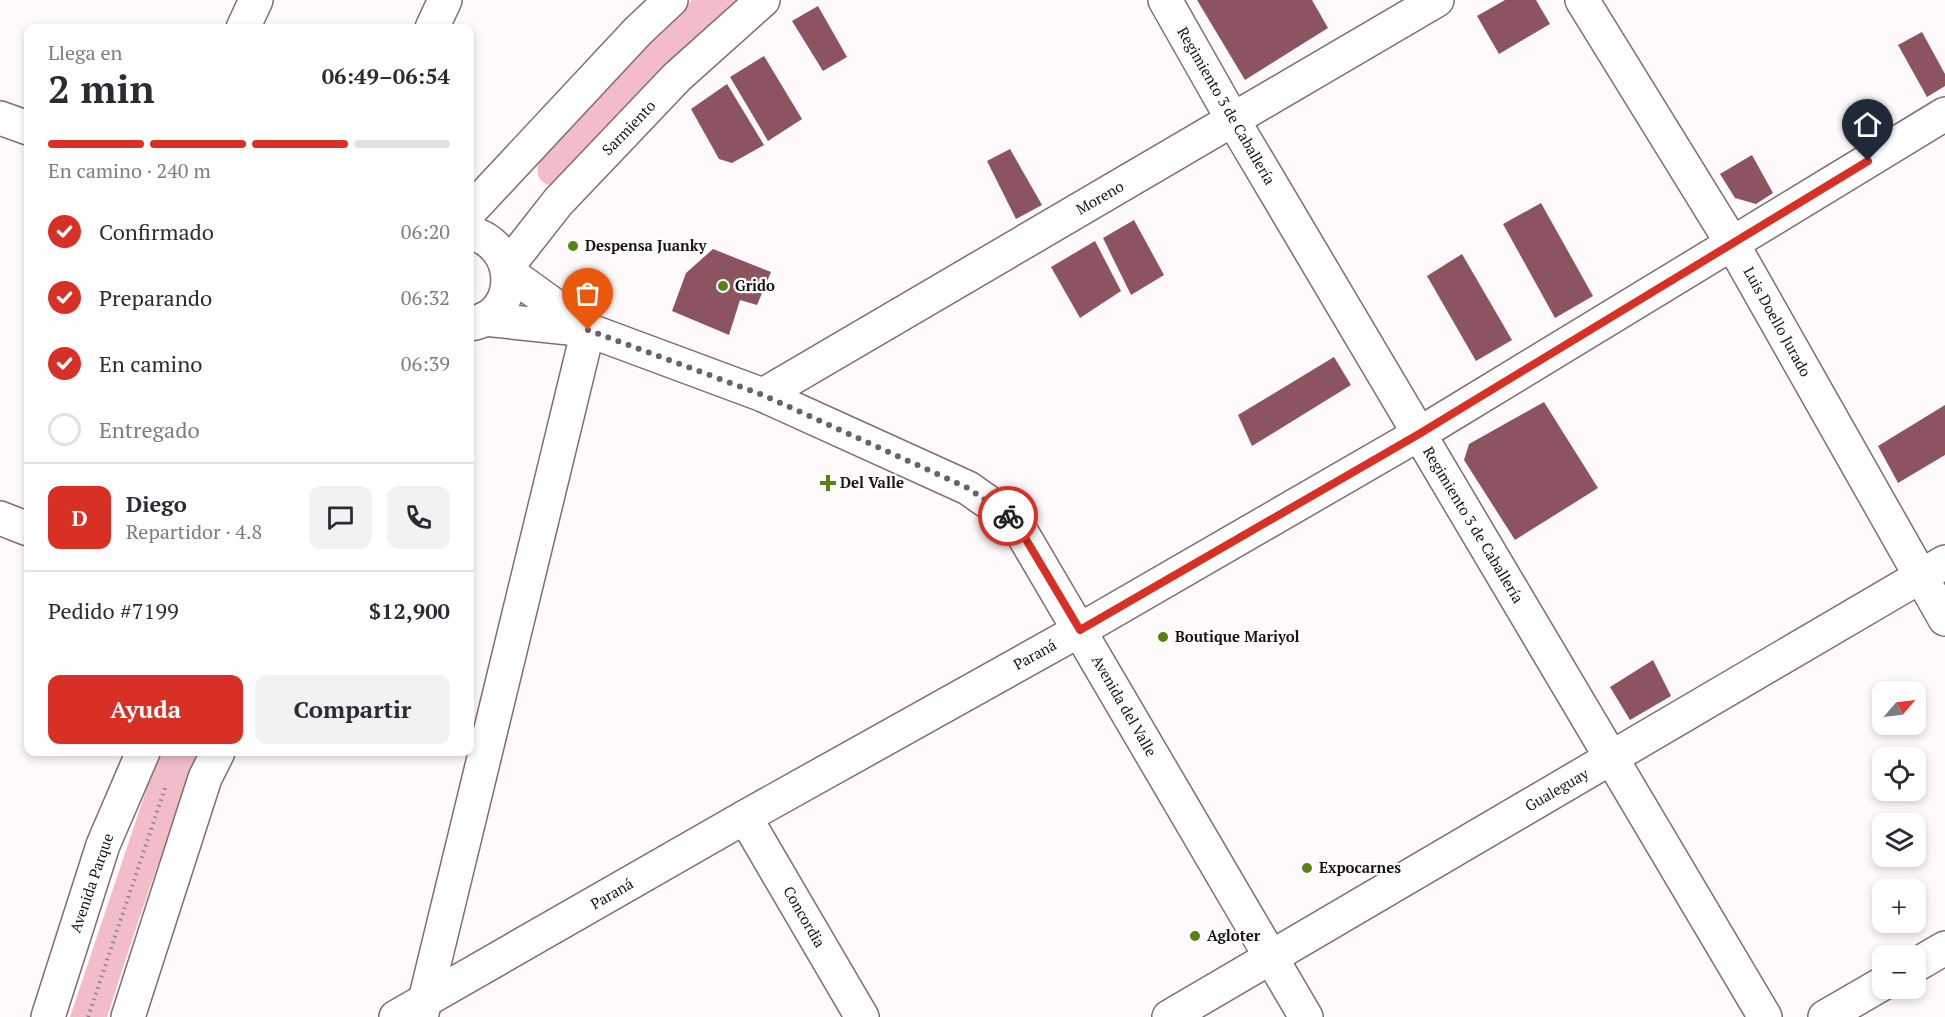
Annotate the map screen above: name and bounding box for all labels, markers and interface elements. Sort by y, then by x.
street label: Regimiento 3 de Caballería [1173,23,1281,188]
text: Llega en [48,39,122,66]
text: 06:49–06:54 [322,61,450,90]
text: 2 min [48,62,155,114]
street label: Sarmiento [597,95,659,159]
pin [1842,99,1893,161]
icon: home [1851,108,1884,141]
text: En camino · 240 m [48,157,211,184]
street label: Moreno [1072,176,1127,219]
icon: check [48,215,81,248]
text: Confirmado [99,217,214,246]
text: 06:20 [401,218,450,245]
place label: Despensa Juanky [585,235,707,255]
marker: Despensa Juanky [566,239,580,253]
street label: Luis Doello Jurado [1739,263,1816,380]
pin [562,268,613,330]
place label: Grido [735,275,775,295]
icon: bag [571,277,604,310]
marker: Grido [716,279,730,293]
icon: check [48,281,81,314]
text: Preparando [99,283,212,312]
text: 06:32 [401,284,450,311]
icon: check [48,347,81,380]
text: En camino [99,349,202,378]
text: 06:39 [401,350,450,377]
text: Entregado [99,415,200,444]
street label: Regimiento 3 de Caballería [1419,443,1529,607]
place label: Del Valle [840,472,904,492]
marker: Del Valle [821,476,835,490]
button: chat [309,486,372,549]
button: phone [387,486,450,549]
courier [978,486,1038,546]
text: Diego [126,489,187,518]
icon: bike [992,500,1025,533]
text: D [71,503,88,532]
text: Repartidor · 4.8 [126,518,262,545]
text: Pedido #7199 [48,596,179,625]
text: $12,900 [369,596,450,625]
place label: Boutique Mariyol [1175,626,1300,646]
marker: Boutique Mariyol [1156,630,1170,644]
street label: Paraná [1009,634,1060,674]
street label: Avenida del Valle [1088,651,1162,760]
button: Ayuda [48,675,243,744]
button: Compartir [255,675,450,744]
north arrow [1872,681,1926,735]
map controls [1872,681,1926,999]
button: locate [1872,747,1926,801]
street label: Gualeguay [1521,763,1592,815]
button: layers [1872,813,1926,867]
street label: Avenida Parque [65,830,117,935]
place label: Expocarnes [1319,857,1401,877]
marker: Expocarnes [1300,861,1314,875]
street label: Paraná [586,873,637,913]
button: + [1872,879,1926,933]
street label: Concordia [779,882,831,951]
place label: Agloter [1207,925,1261,945]
marker: Agloter [1188,929,1202,943]
button: − [1872,945,1926,999]

